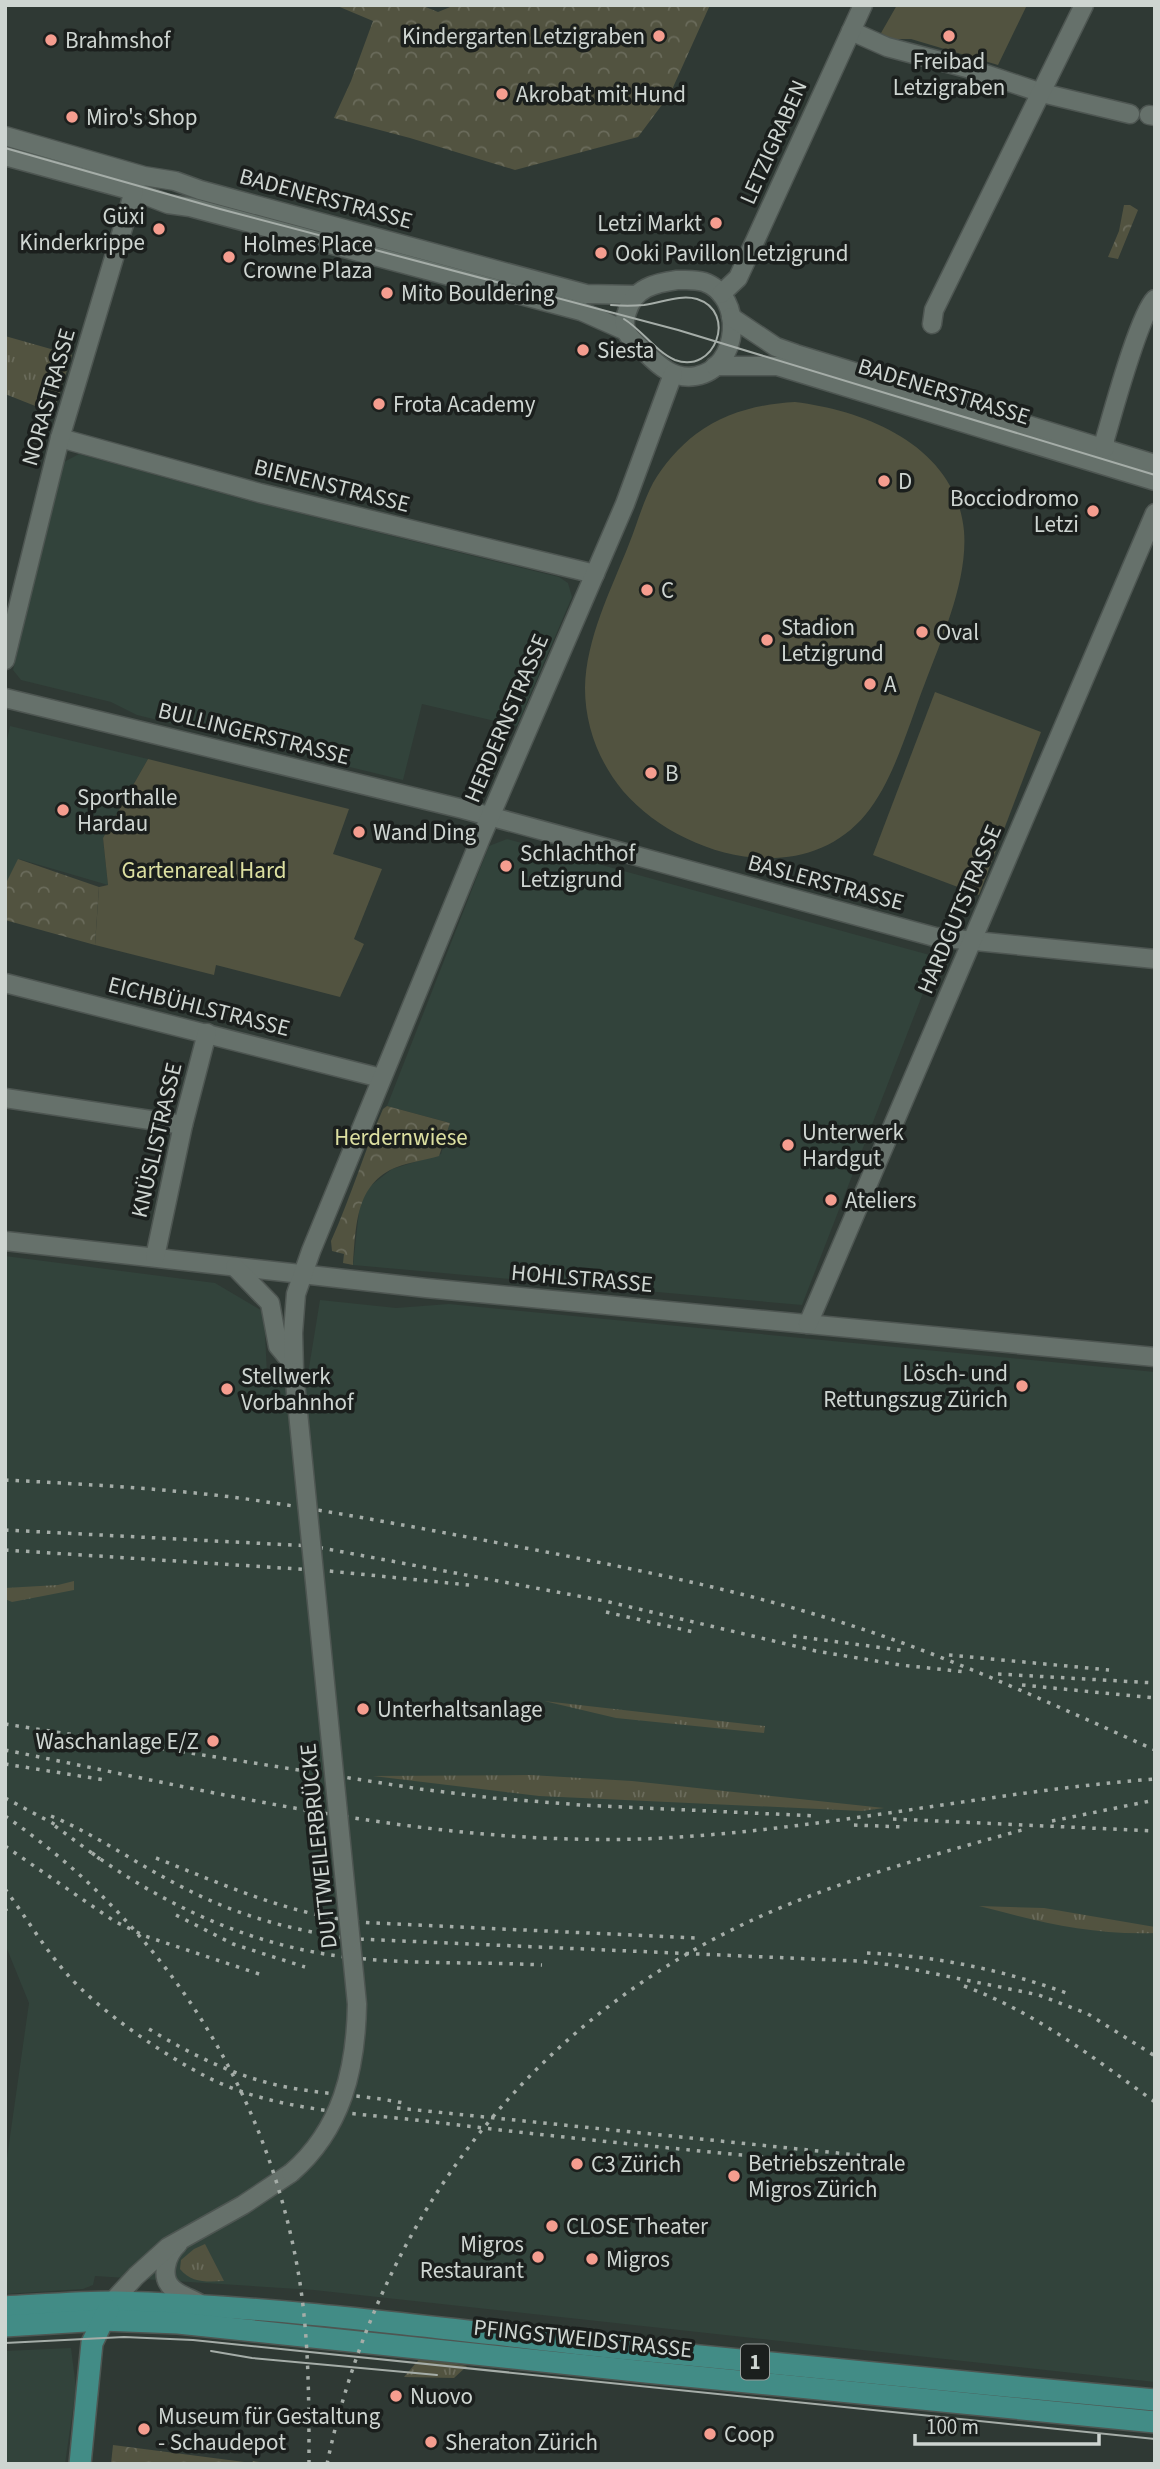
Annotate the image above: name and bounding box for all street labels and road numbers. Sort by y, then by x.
street label: LETZIGRABEN [731,75,816,210]
street label: BADENERSTRASSE [236,160,416,237]
street label: NORASTRASSE [13,325,84,470]
street label: BADENERSTRASSE [854,350,1034,433]
street label: BIENENSTRASSE [250,450,413,521]
street label: HERDERNSTRASSE [456,629,557,808]
street label: BULLINGERSTRASSE [154,694,353,773]
street label: HARDGUTSTRASSE [909,819,1010,999]
street label: BASLERSTRASSE [744,846,908,919]
street label: EICHBÜHLSTRASSE [104,968,293,1045]
street label: KNÜSLISTRASSE [123,1059,190,1221]
street label: HOHLSTRASSE [510,1256,654,1301]
street label: DUTTWEILERBRÜCKE [291,1742,346,1950]
street label: PFINGSTWEIDSTRASSE [472,2311,694,2366]
road number: 1 [741,2344,769,2380]

